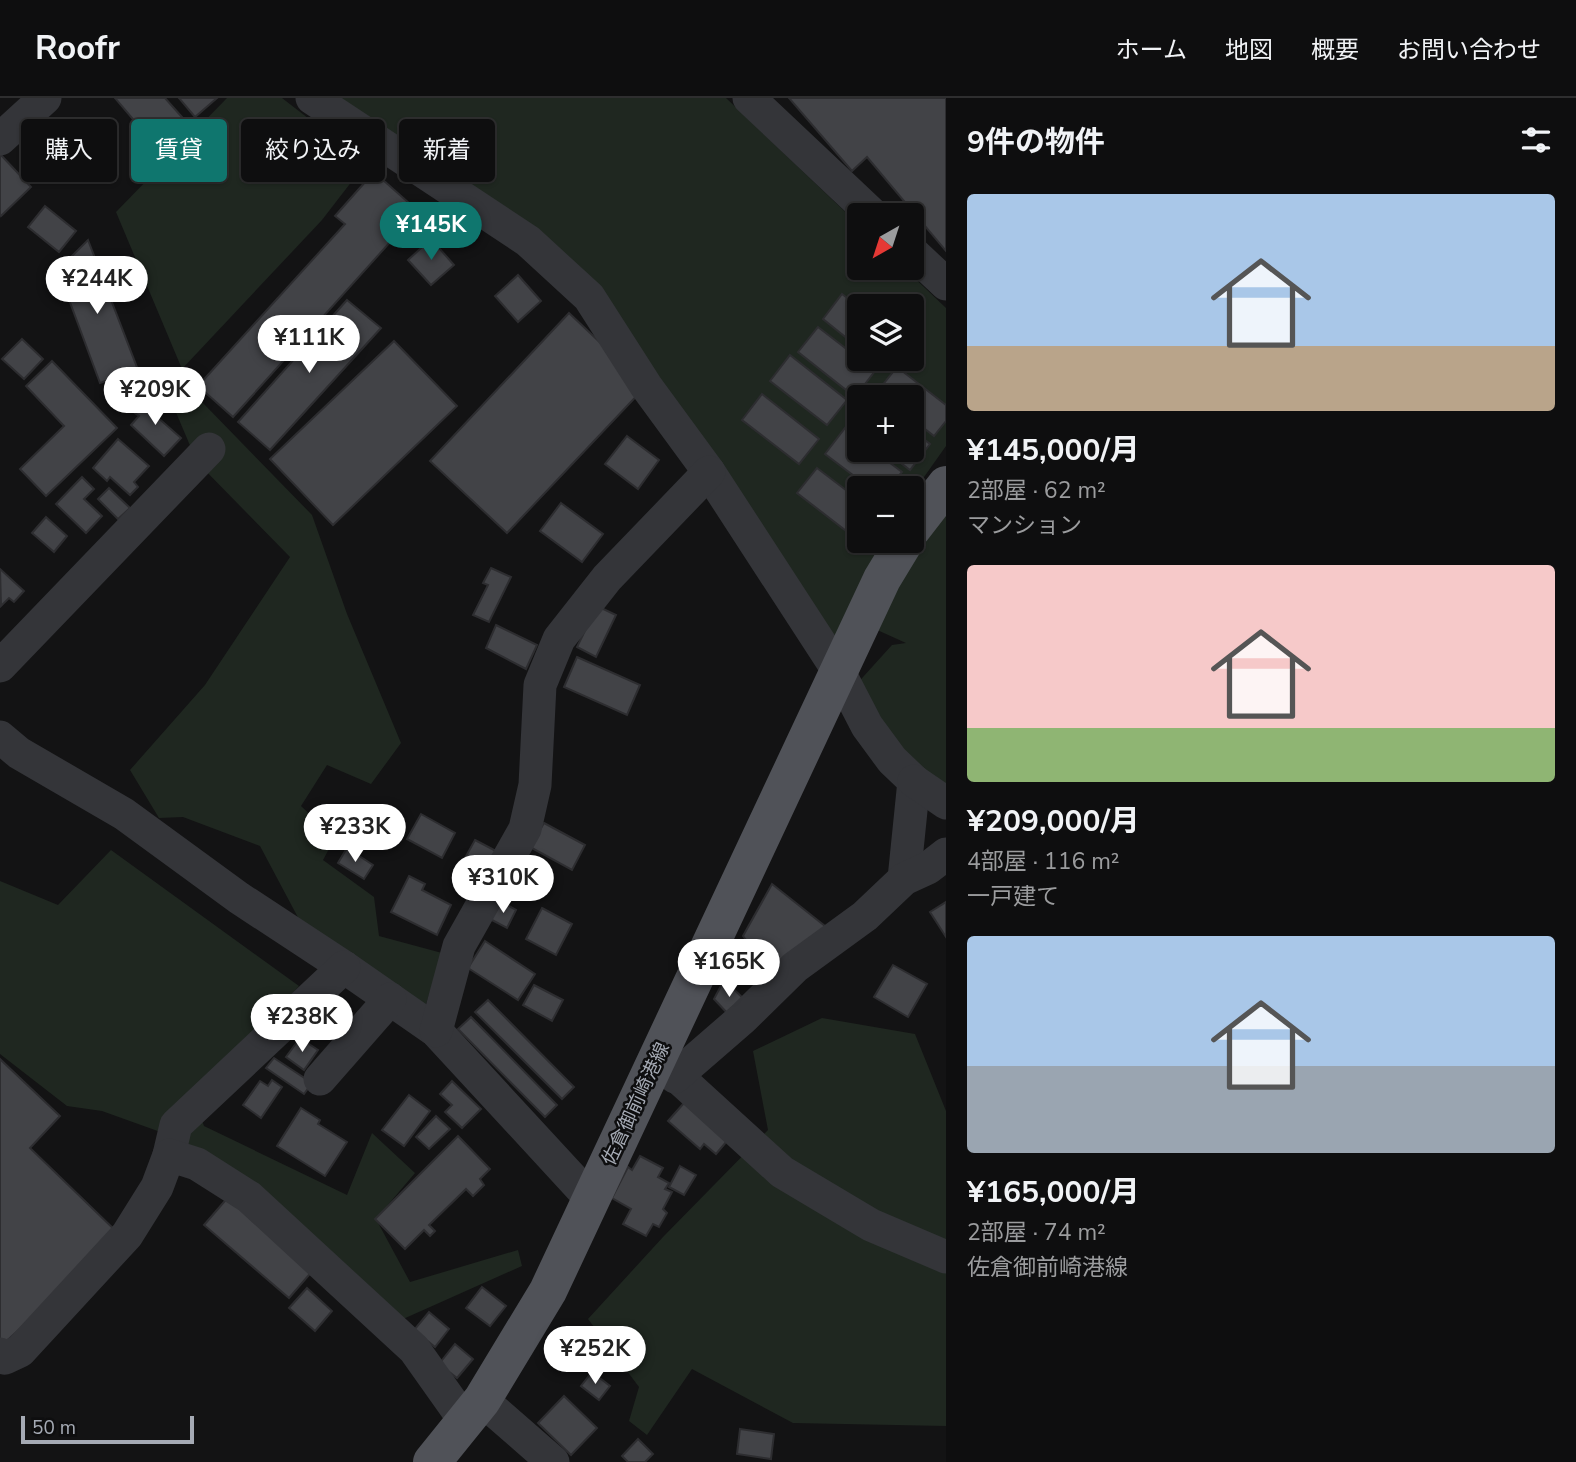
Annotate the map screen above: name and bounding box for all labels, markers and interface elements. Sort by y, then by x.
text: Roofr [35,26,120,71]
text: ホーム [1116,34,1187,66]
text: 地図 [1225,34,1273,66]
text: 概要 [1311,34,1359,66]
text: お問い合わせ [1397,34,1541,66]
chip: 購入 [21,119,117,182]
chip: 賃貸 [131,119,227,182]
chip: 絞り込み [241,119,385,182]
chip: 新着 [399,119,495,182]
icon: filters [1517,121,1555,159]
text: 9件の物件 [967,122,1105,163]
pin: ¥145K [382,202,480,262]
north arrow [847,203,924,280]
map controls [847,203,924,553]
text: ¥145K [396,209,466,240]
icon: home [1198,240,1324,366]
pin: ¥244K [48,256,146,316]
text: ¥244K [62,263,132,294]
button: layers [847,294,924,371]
pin: ¥111K [260,316,358,375]
text: ¥111K [274,322,344,353]
pin: ¥209K [106,368,204,427]
text: ¥209K [120,374,190,405]
button: + [847,385,924,462]
text: ¥145,000/月 [967,430,1140,471]
text: 2部屋 · 62 m² [967,475,1106,506]
button: − [847,476,924,553]
text: マンション [967,510,1082,541]
icon: home [1198,611,1324,737]
text: ¥209,000/月 [967,801,1140,842]
pin: ¥233K [306,804,404,864]
text: ¥233K [320,811,390,842]
text: 4部屋 · 116 m² [967,846,1120,877]
pin: ¥310K [454,856,552,915]
text: ¥310K [468,862,538,893]
text: 一戸建て [967,881,1059,912]
pin: ¥165K [680,940,778,999]
text: ¥165K [694,946,764,977]
icon: home [1198,982,1324,1108]
pin: ¥238K [253,995,351,1054]
text: ¥238K [267,1001,337,1032]
street label: 佐倉御前崎港線 [596,1038,676,1170]
text: ¥165,000/月 [967,1172,1140,1213]
text: 2部屋 · 74 m² [967,1217,1106,1248]
text: 佐倉御前崎港線 [967,1252,1128,1283]
pin: ¥252K [546,1326,644,1386]
text: ¥252K [560,1333,630,1364]
scale bar [21,1413,194,1445]
text: 50 m [32,1415,76,1441]

